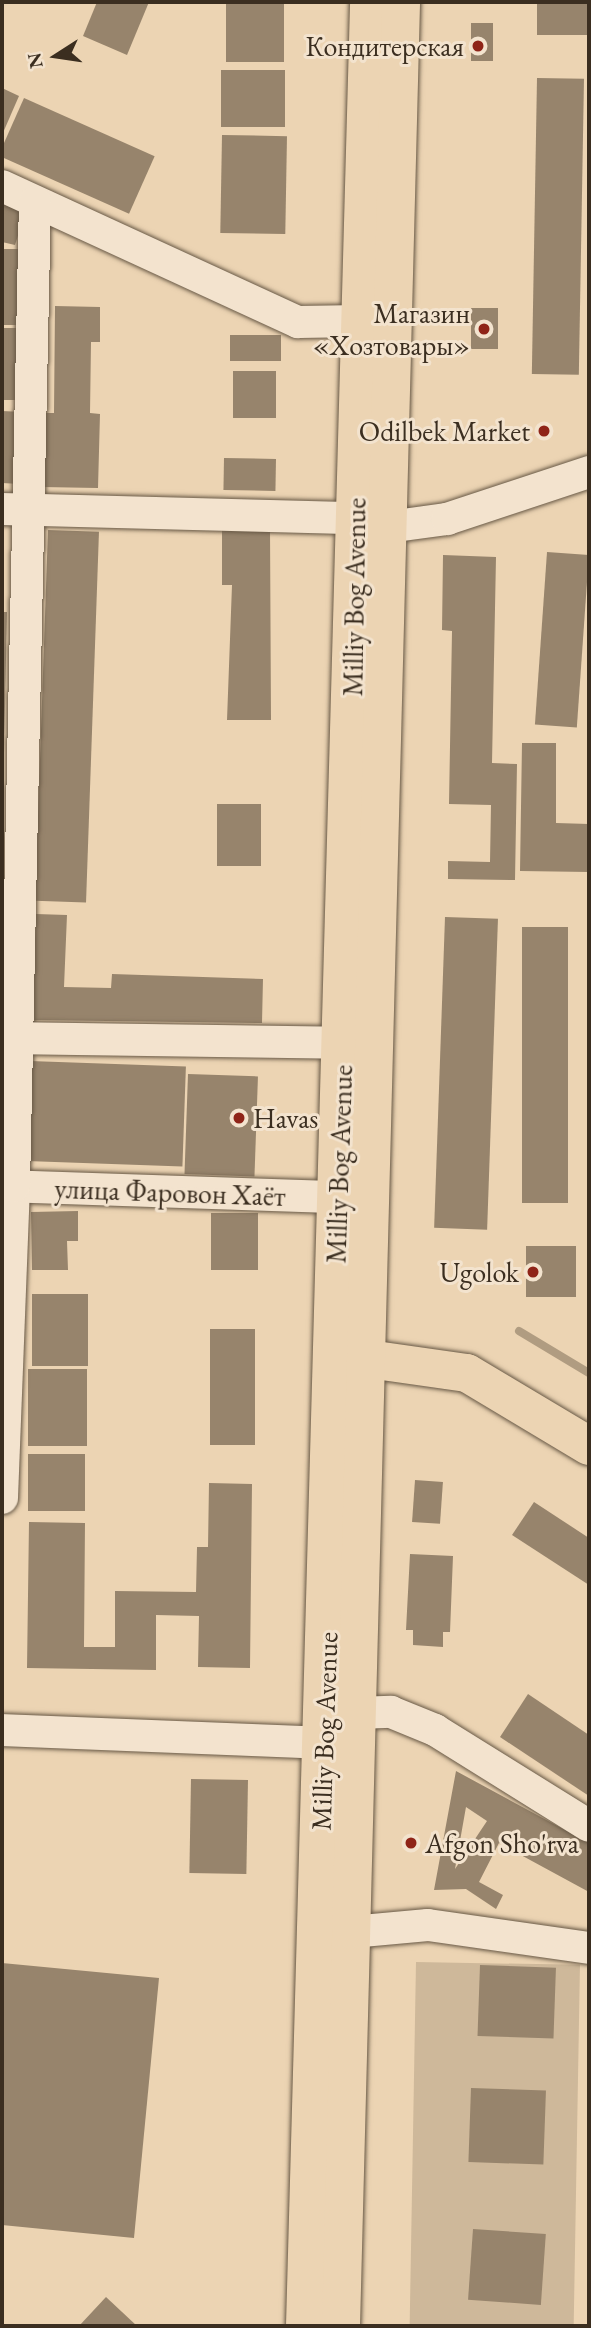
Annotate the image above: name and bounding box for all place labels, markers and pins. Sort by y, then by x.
place label: Кондитерская [306,29,464,63]
marker: Кондитерская [470,38,486,54]
place label: Магазин «Хозтовары» [313,296,470,362]
marker: Магазин «Хозтовары» [476,321,492,337]
place label: Odilbek Market [359,414,530,448]
marker: Odilbek Market [536,423,552,439]
place label: Havas [253,1101,318,1135]
marker: Havas [231,1110,247,1126]
place label: Ugolok [439,1255,519,1289]
marker: Ugolok [525,1264,541,1280]
place label: Afgon Sho'rva [425,1826,579,1860]
marker: Afgon Sho'rva [403,1835,419,1851]

